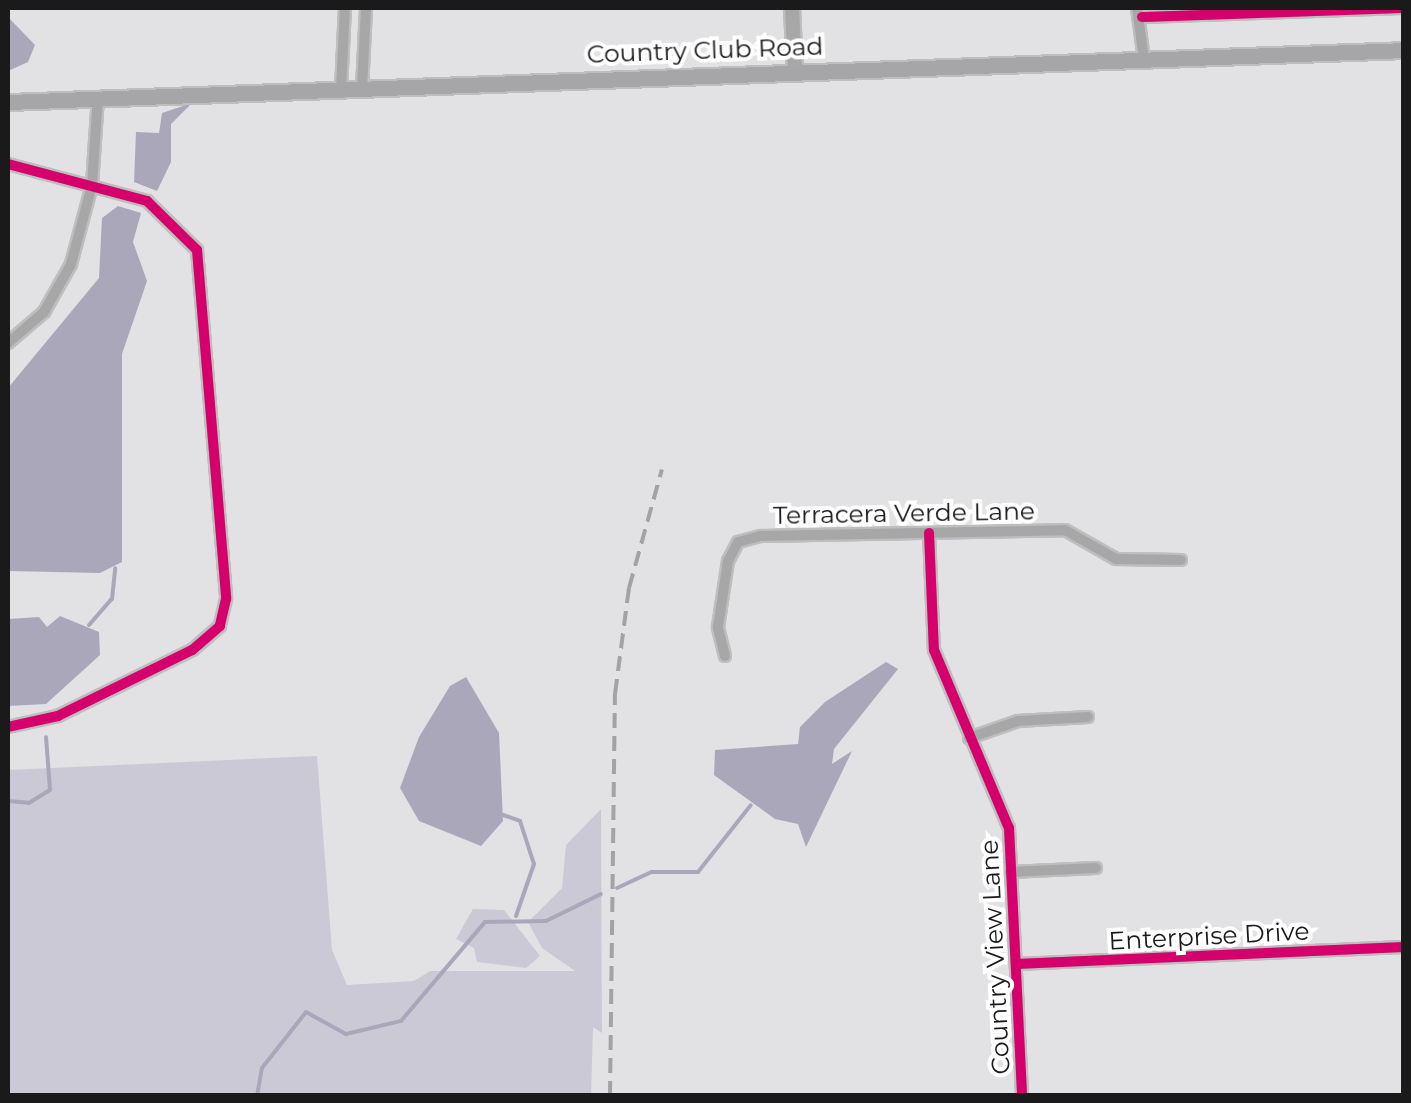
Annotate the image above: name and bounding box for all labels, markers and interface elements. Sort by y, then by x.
street label: Country Club Road [586,31,824,69]
street label: Terracera Verde Lane [773,496,1035,530]
street label: Country View Lane [974,839,1016,1075]
street label: Enterprise Drive [1108,916,1310,956]

